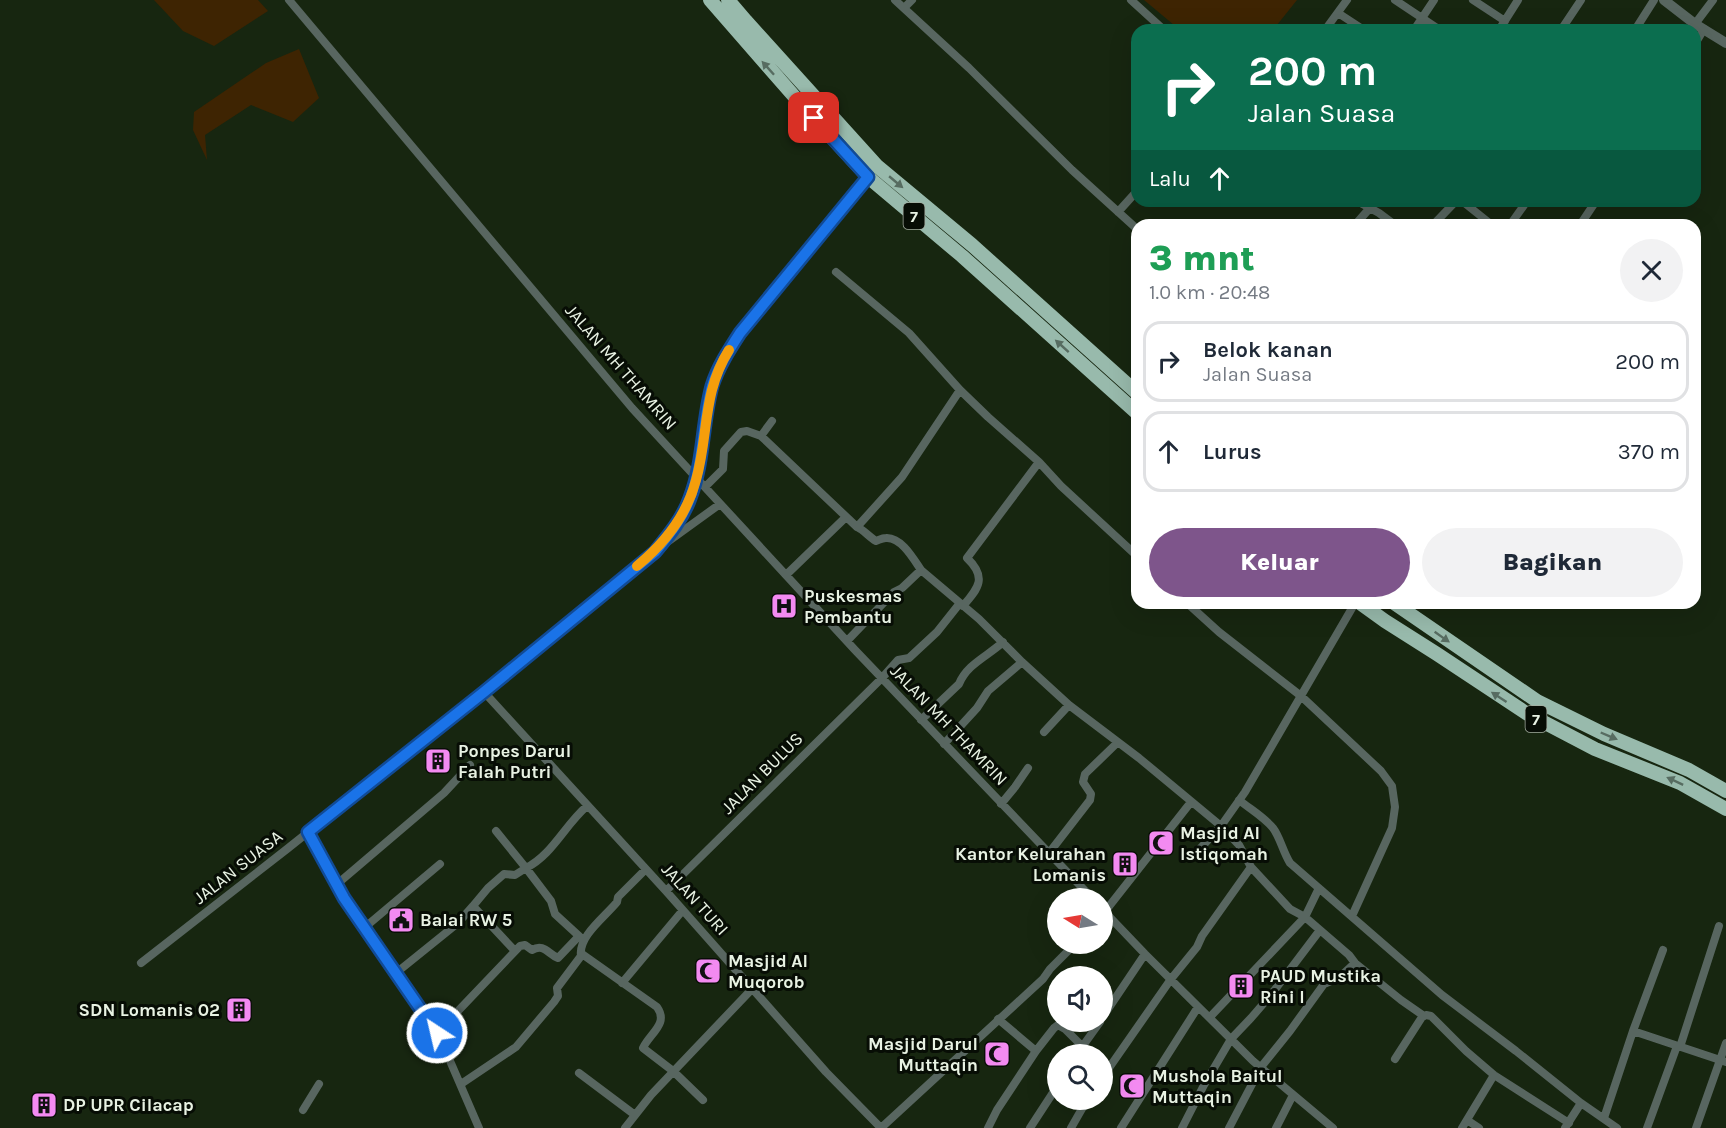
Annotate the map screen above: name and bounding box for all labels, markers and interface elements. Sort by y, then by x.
text: 200 m [1248,46,1377,96]
icon: right [1149,48,1227,126]
one-way arrow [762,61,775,76]
pin [788,92,839,143]
text: Jalan Suasa [1248,97,1395,129]
icon: arrive [797,101,830,134]
icon: ahead [1203,162,1236,195]
text: Lalu [1149,166,1191,192]
one-way arrow [888,175,904,188]
road number: 7 [904,203,924,229]
text: 3 mnt [1149,237,1255,279]
button: close [1620,239,1683,302]
text: 1.0 km · 20:48 [1149,281,1270,304]
street label: JALAN MH THAMRIN [560,300,682,434]
text: Belok kanan [1203,337,1333,363]
one-way arrow [1055,340,1070,353]
icon: right [1152,345,1185,378]
text: 200 m [1615,349,1680,375]
text: Jalan Suasa [1203,363,1312,386]
icon: ahead [1152,435,1185,468]
text: Lurus [1203,439,1262,465]
text: 370 m [1618,439,1680,465]
button: Keluar [1149,528,1410,597]
button: Bagikan [1422,528,1683,597]
place label: Puskesmas Pembantu [804,585,902,628]
hospital icon: Puskesmas Pembantu [769,591,799,621]
one-way arrow [1433,631,1449,643]
street label: JALAN MH THAMRIN [886,660,1012,790]
one-way arrow [1492,691,1508,703]
road number: 7 [1526,706,1546,732]
street label: JALAN BULUS [716,727,808,819]
one-way arrow [1600,732,1618,741]
place label: Ponpes Darul Falah Putri [458,740,571,783]
building icon: Ponpes Darul Falah Putri [423,746,453,776]
one-way arrow [1665,776,1683,786]
place label: Masjid Al Istiqomah [1180,822,1268,865]
street label: JALAN SUASA [189,825,287,909]
mosque icon: Masjid Al Istiqomah [1146,828,1176,858]
place label: Kantor Kelurahan Lomanis [955,843,1106,886]
building icon: Kantor Kelurahan Lomanis [1110,849,1140,879]
street label: JALAN TURI [657,858,733,940]
north arrow [1047,888,1113,954]
map controls [1047,888,1113,1110]
public building icon: Balai RW 5 [386,905,416,935]
place label: Balai RW 5 [420,909,512,931]
place label: Masjid Al Muqorob [728,950,808,993]
mosque icon: Masjid Al Muqorob [693,956,723,986]
place label: PAUD Mustika Rini I [1260,965,1381,1008]
button: sound [1047,966,1113,1032]
building icon: PAUD Mustika Rini I [1226,971,1256,1001]
building icon: SDN Lomanis 02 [224,995,254,1025]
place label: SDN Lomanis 02 [79,999,220,1021]
position arrow [405,1001,469,1065]
place label: Masjid Darul Muttaqin [868,1033,978,1076]
mosque icon: Masjid Darul Muttaqin [982,1039,1012,1069]
button: search [1047,1044,1113,1110]
place label: Mushola Baitul Muttaqin [1152,1065,1282,1108]
mosque icon: Mushola Baitul Muttaqin [1117,1071,1147,1101]
building icon: DP UPR Cilacap [29,1090,59,1120]
place label: DP UPR Cilacap [63,1094,194,1116]

